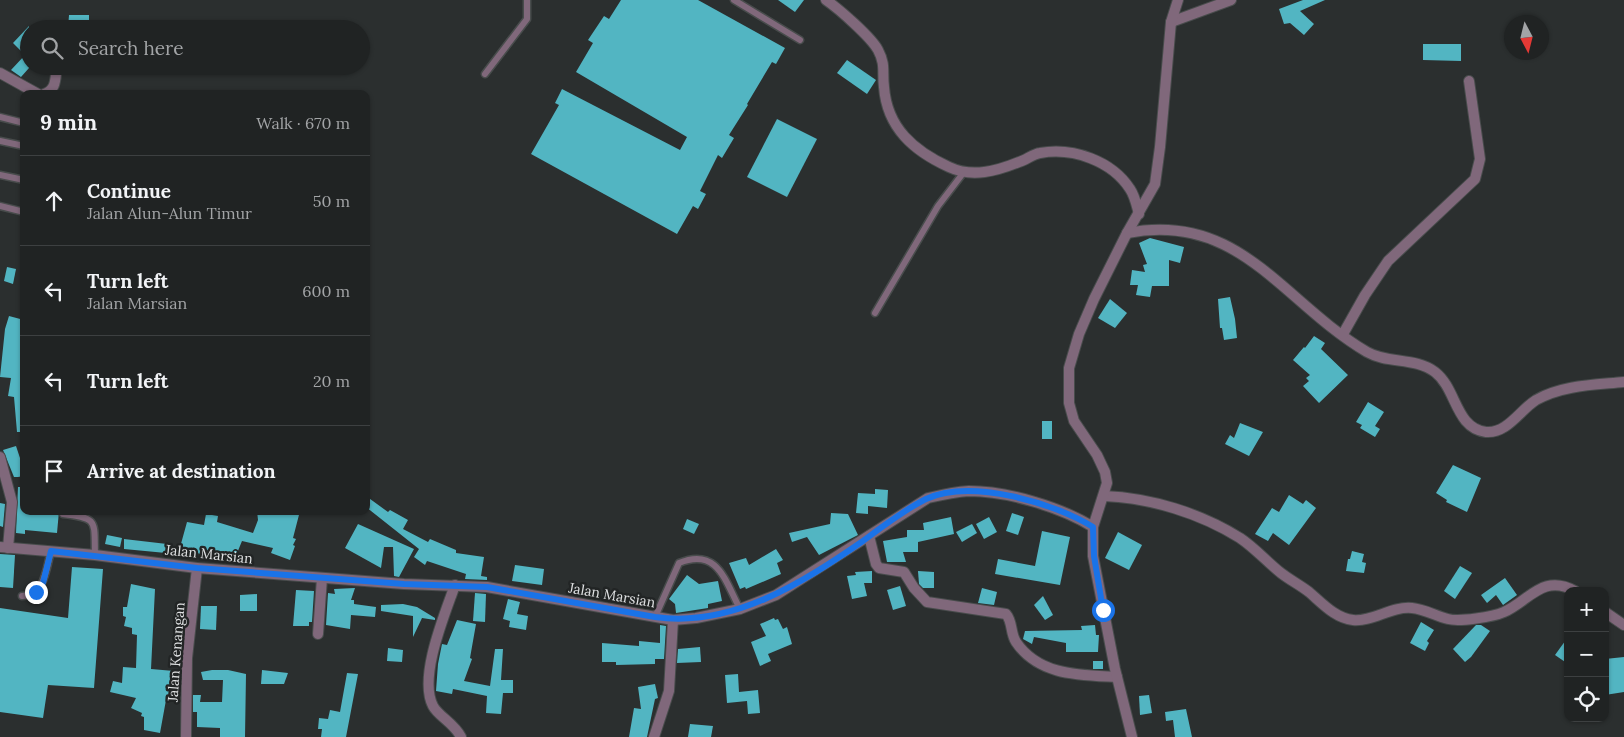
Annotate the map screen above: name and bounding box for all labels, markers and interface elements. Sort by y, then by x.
north arrow [1504,15,1549,60]
search box [20,20,370,75]
icon: search [38,34,66,62]
text: Search here [78,36,184,60]
text: 9 min [40,109,97,136]
text: Walk · 670 m [256,113,350,133]
text: Continue [87,179,171,203]
icon: ahead [40,187,68,215]
text: 50 m [313,191,350,211]
text: Jalan Alun-Alun Timur [87,203,252,223]
text: Turn left [87,269,168,293]
icon: left [40,277,68,305]
text: 600 m [302,281,350,301]
text: Jalan Marsian [87,293,187,313]
icon: left [40,367,68,395]
text: Turn left [87,369,168,393]
text: 20 m [313,371,350,391]
icon: arrive [40,457,68,485]
text: Arrive at destination [87,459,276,483]
street label: Jalan Marsian [163,540,254,568]
street label: Jalan Marsian [566,578,657,612]
route end [25,581,48,604]
map controls [1564,587,1609,722]
button: + [1564,587,1609,632]
route start [1092,599,1115,622]
street label: Jalan Kenangan [163,601,189,704]
button: − [1564,632,1609,677]
button: locate [1564,677,1609,722]

